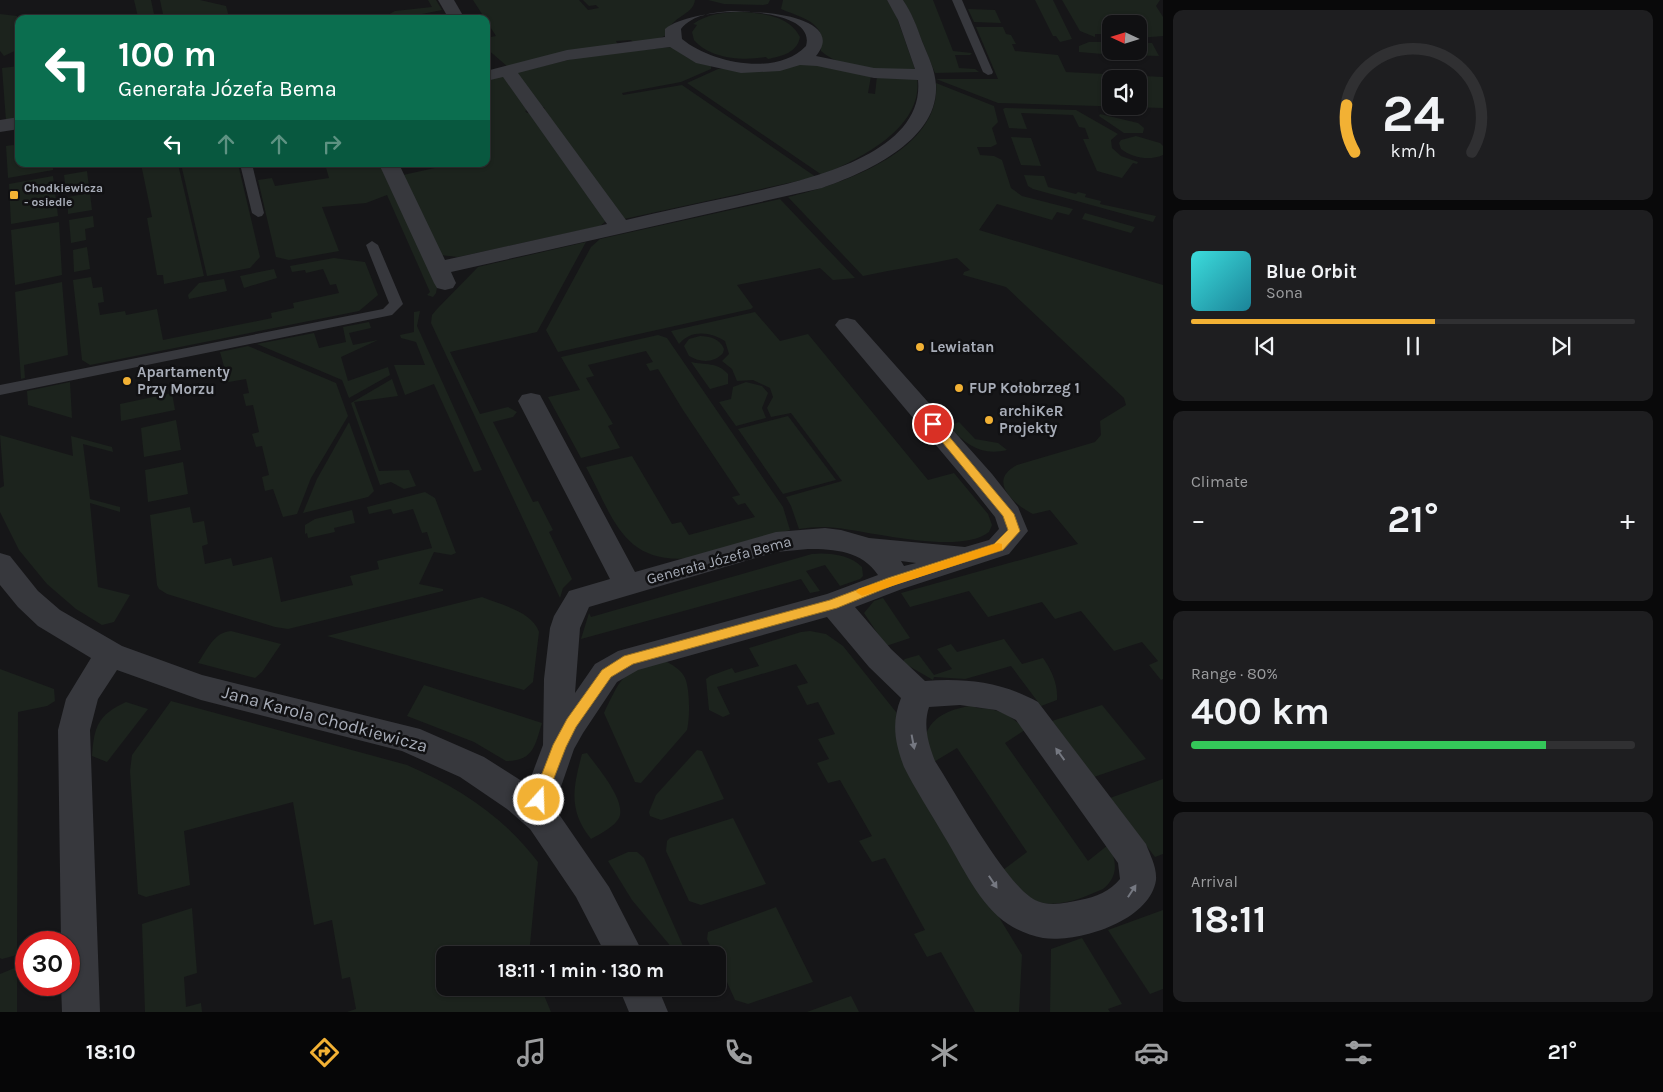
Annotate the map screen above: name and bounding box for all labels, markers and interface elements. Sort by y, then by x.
north arrow [1102,15,1148,60]
map controls [1102,15,1147,115]
text: 100 m [118,34,217,75]
icon: left [35,35,100,100]
button: sound [1102,70,1147,115]
text: Generała Józefa Bema [118,76,337,102]
text: 24 [1382,83,1444,144]
icon: left [159,130,187,158]
icon: ahead [212,130,240,158]
icon: ahead [265,130,293,158]
icon: right [318,130,346,158]
text: km/h [1390,141,1436,162]
place label: Chodkiewicza - osiedle [24,181,103,209]
marker: Chodkiewicza - osiedle [8,189,20,201]
text: Blue Orbit [1266,261,1357,283]
text: Sona [1266,283,1303,302]
icon: previous [1251,332,1279,360]
icon: pause [1399,332,1427,360]
icon: next [1547,332,1575,360]
place label: Lewiatan [930,338,994,356]
marker: Lewiatan [914,341,926,353]
place label: Apartamenty Przy Morzu [137,363,230,398]
marker: Apartamenty Przy Morzu [121,375,133,387]
place label: FUP Kołobrzeg 1 [969,379,1080,397]
marker: FUP Kołobrzeg 1 [953,382,965,394]
place label: archiKeR Projekty [999,402,1063,437]
pin [912,403,954,445]
icon: arrive [919,410,947,438]
marker: archiKeR Projekty [983,414,995,426]
text: Climate [1191,472,1248,491]
text: 21° [1387,497,1439,542]
text: − [1191,503,1206,536]
text: + [1620,503,1635,536]
street label: Generała Józefa Bema [645,532,793,588]
text: Range · 80% [1191,664,1278,683]
street label: Jana Karola Chodkiewicza [220,681,430,757]
text: 400 km [1191,689,1330,734]
one-way arrow [909,734,917,750]
one-way arrow [1055,748,1066,761]
position arrow [512,773,564,825]
text: Arrival [1191,872,1238,891]
one-way arrow [988,876,998,889]
one-way arrow [1127,884,1136,898]
text: 18:11 [1191,897,1266,942]
speed limit sign: 30 [15,931,80,996]
text: 18:11 · 1 min · 130 m [498,960,664,982]
icon: directions [307,1035,342,1070]
icon: music [514,1035,549,1070]
icon: phone [721,1035,756,1070]
icon: climate [927,1035,962,1070]
icon: car [1134,1035,1169,1070]
icon: filters [1341,1035,1376,1070]
text: 18:10 [86,1039,136,1065]
text: 21° [1547,1039,1577,1065]

